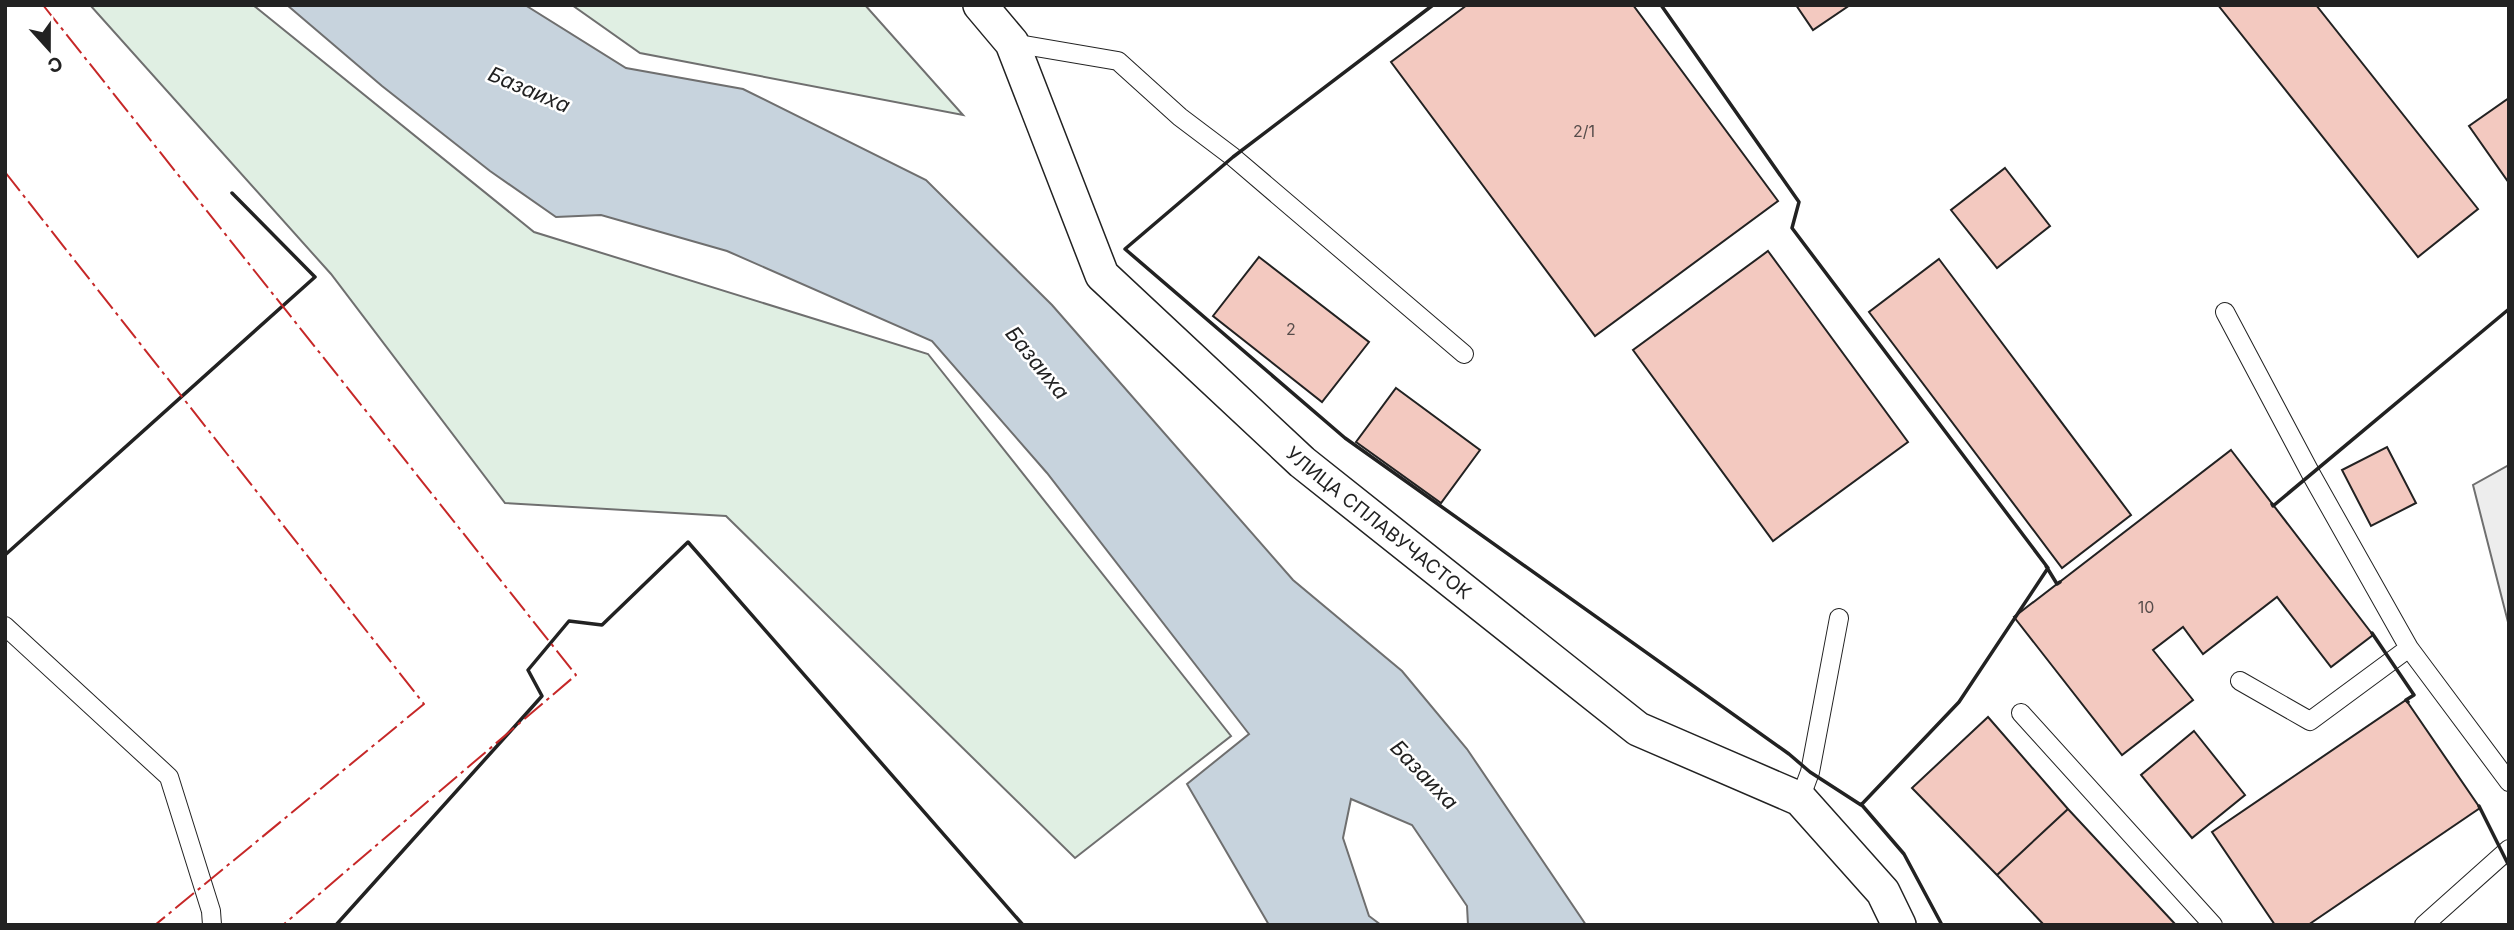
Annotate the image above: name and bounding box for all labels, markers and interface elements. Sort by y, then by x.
north arrow [14,14,84,84]
text: С [44,51,66,78]
water label: Базаиха [484,61,574,118]
house number: 2/1 [1573,121,1595,141]
house number: 2 [1286,319,1296,339]
water label: Базаиха [1000,321,1074,404]
street label: УЛИЦА СПЛАВУЧАСТОК [1281,442,1476,604]
house number: 10 [2138,597,2154,617]
water label: Базаиха [1385,735,1463,815]

